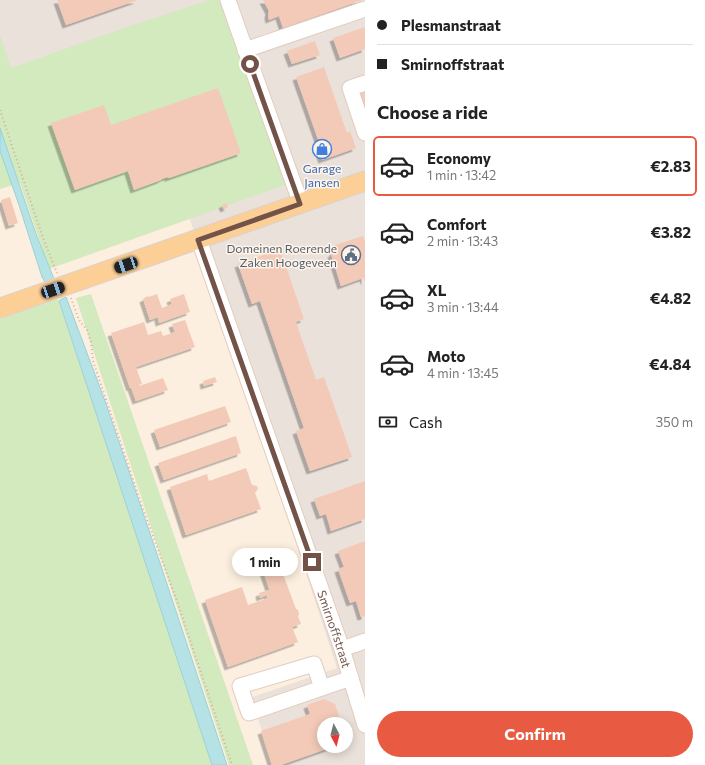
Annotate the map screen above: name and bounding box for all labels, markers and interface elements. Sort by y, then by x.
text: Plesmanstraat [401,16,501,34]
route start [241,55,259,73]
text: Smirnoffstraat [401,55,504,73]
text: Choose a ride [377,101,488,123]
shop icon: Garage Jansen [311,138,333,160]
icon: car [379,148,415,184]
text: Economy [427,149,491,167]
text: €2.83 [650,157,691,175]
place label: Garage Jansen [303,161,341,190]
text: 1 min · 13:42 [427,167,496,183]
icon: car [379,214,415,250]
text: Comfort [427,215,487,233]
text: €3.82 [650,223,691,241]
text: 2 min · 13:43 [427,233,498,249]
place label: Domeinen Roerende Zaken Hoogeveen [227,241,337,269]
public building icon: Domeinen Roerende Zaken Hoogeveen [340,244,362,266]
car [113,255,139,275]
car [40,280,66,300]
icon: car [379,280,415,316]
text: XL [427,281,446,299]
text: €4.82 [650,289,691,307]
text: 3 min · 13:44 [427,299,499,315]
icon: car [379,346,415,382]
text: Moto [427,347,466,365]
text: €4.84 [649,355,691,373]
text: 4 min · 13:45 [427,365,499,381]
icon: cash [377,411,399,433]
text: Cash [409,413,443,431]
text: 350 m [656,414,693,430]
callout: 1 min [232,548,298,576]
route end [303,553,321,571]
text: 1 min [250,554,280,570]
street label: Smirnoffstraat [315,588,354,669]
button: Confirm [377,711,693,757]
north arrow [317,717,353,753]
map controls [317,717,353,753]

